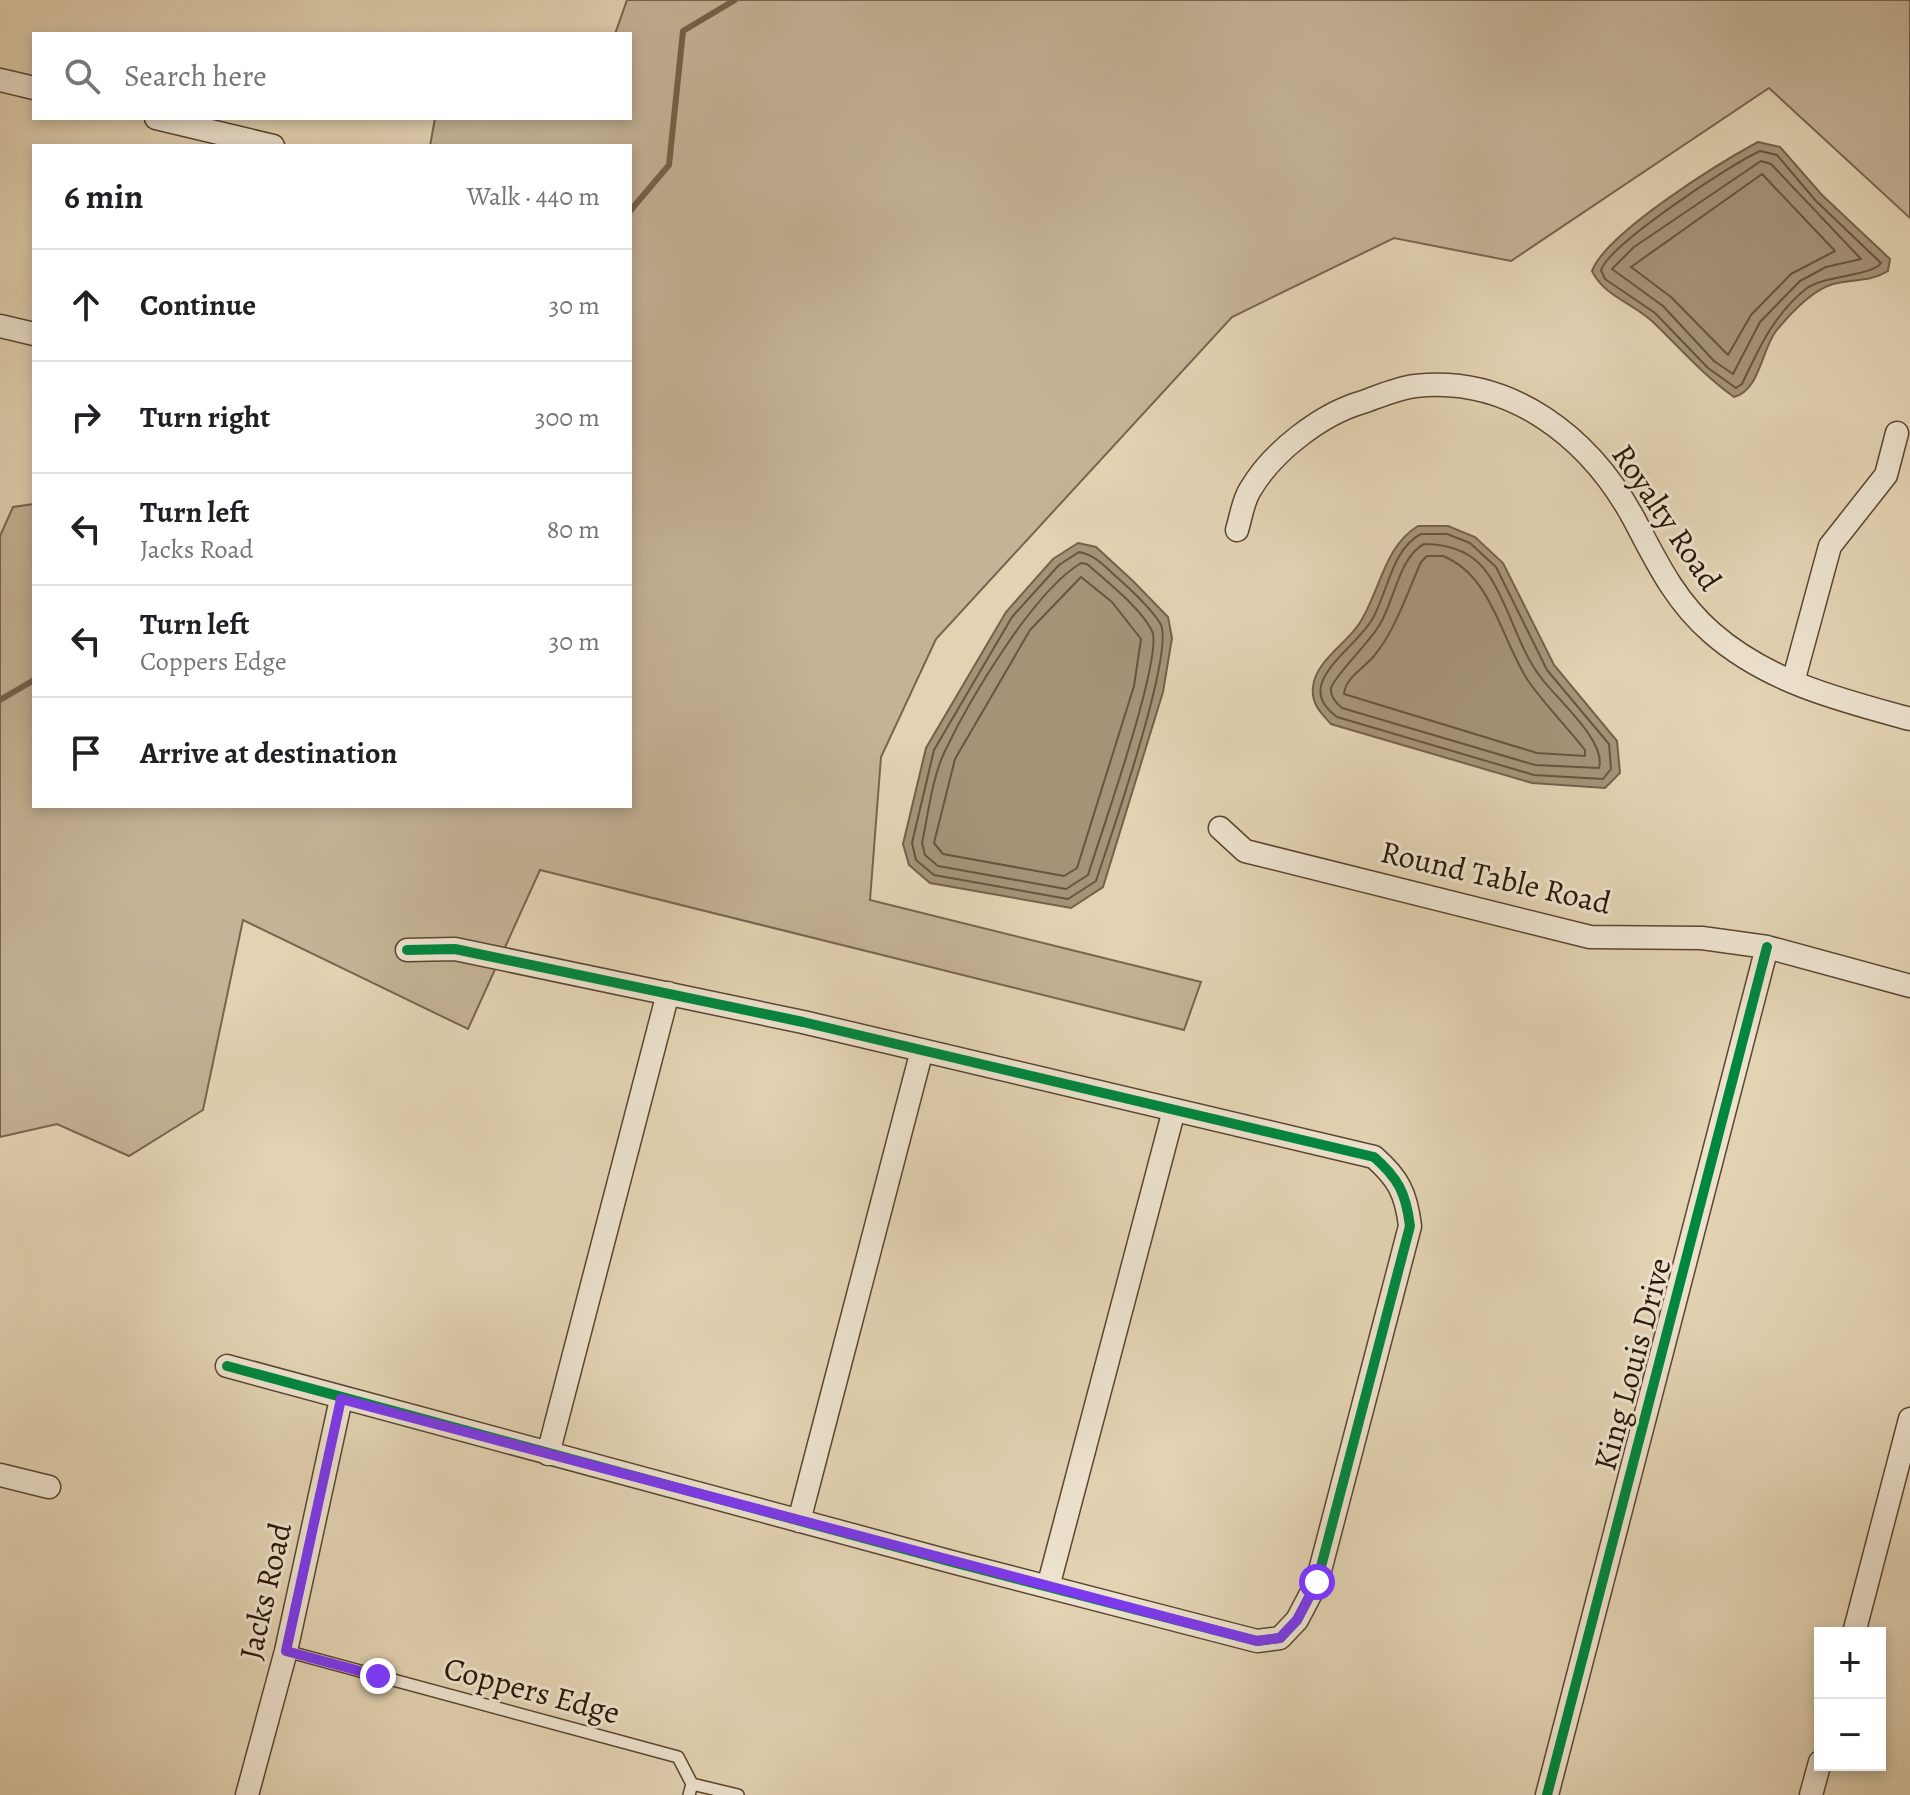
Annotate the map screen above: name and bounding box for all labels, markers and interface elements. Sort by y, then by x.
search box [32,32,632,120]
icon: search [60,54,104,98]
text: Search here [124,56,267,96]
text: 6 min [64,173,143,220]
text: Walk · 440 m [467,179,600,214]
icon: ahead [64,283,108,327]
text: Continue [140,285,256,325]
text: 30 m [549,288,600,323]
icon: right [64,395,108,439]
text: Turn right [140,397,270,437]
text: 300 m [535,400,600,435]
street label: Royalty Road [1602,435,1733,600]
text: Turn left [140,492,249,532]
icon: left [64,507,108,551]
text: 80 m [547,512,600,547]
text: Jacks Road [140,532,254,567]
text: Turn left [140,604,249,644]
icon: left [64,619,108,663]
text: 30 m [549,624,600,659]
text: Coppers Edge [140,644,287,679]
icon: arrive [64,731,108,775]
text: Arrive at destination [140,733,397,773]
street label: Round Table Road [1377,829,1616,925]
street label: King Louis Drive [1582,1253,1682,1475]
street label: Jacks Road [228,1517,302,1664]
route start [1299,1564,1335,1600]
map controls [1814,1627,1886,1771]
button: + [1814,1627,1886,1699]
street label: Coppers Edge [439,1645,625,1735]
route end [360,1658,396,1694]
button: − [1814,1699,1886,1771]

